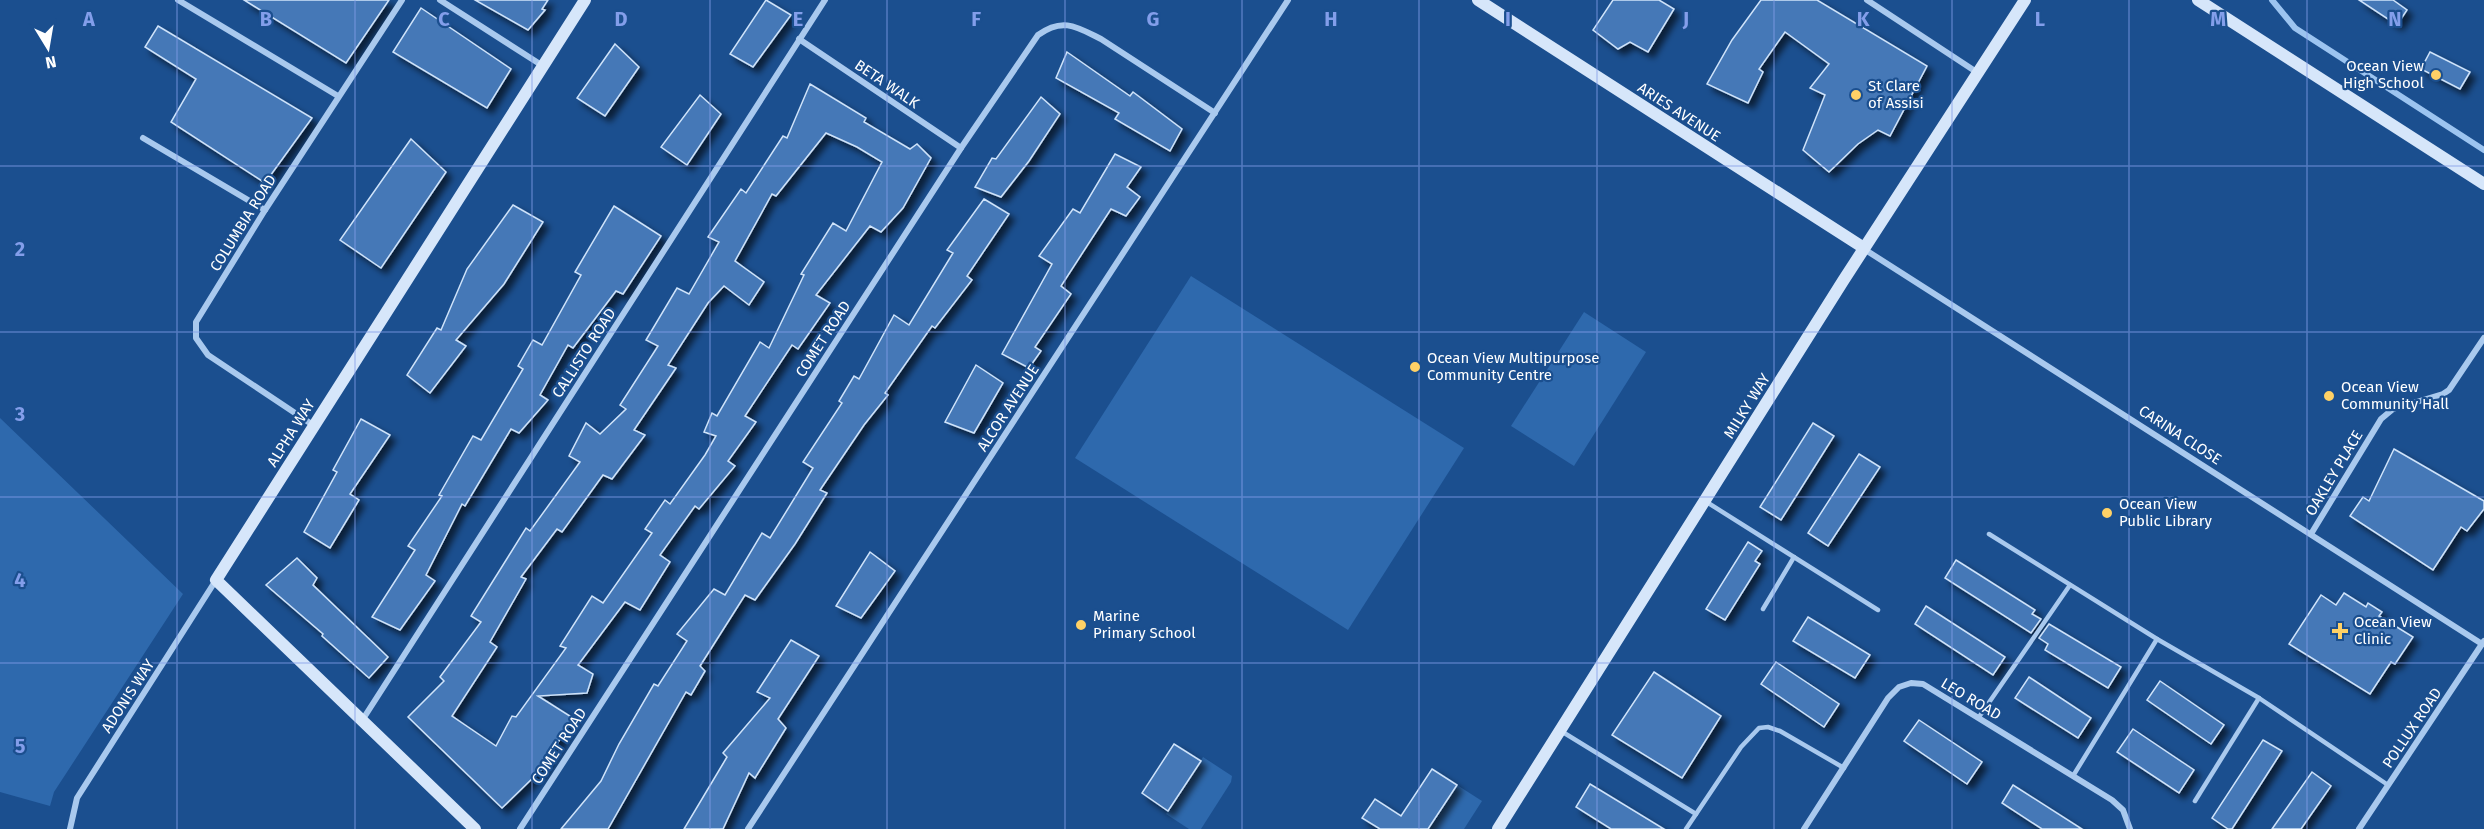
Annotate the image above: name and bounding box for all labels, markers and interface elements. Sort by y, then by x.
text: A [82,7,96,31]
text: B [260,7,272,31]
text: C [438,7,450,31]
text: D [614,7,628,31]
text: E [793,7,803,31]
text: F [971,7,981,31]
text: G [1147,7,1159,31]
text: H [1324,7,1338,31]
text: I [1505,7,1511,31]
text: J [1682,7,1689,31]
text: K [1857,7,1870,31]
text: L [2035,7,2045,31]
text: M [2210,7,2226,31]
text: N [2388,7,2402,31]
north arrow [18,18,78,78]
text: N [44,52,58,73]
street label: BETA WALK [851,56,923,112]
place label: Ocean View High School [2343,57,2425,92]
marker: Ocean View High School [2429,68,2443,82]
place label: St Clare of Assisi [1868,77,1924,112]
street label: ARIES AVENUE [1634,79,1724,145]
marker: St Clare of Assisi [1849,88,1863,102]
street label: COLUMBIA ROAD [206,171,280,275]
text: 2 [15,237,25,261]
street label: COMET ROAD [792,298,854,380]
street label: CALLISTO ROAD [548,305,620,401]
place label: Ocean View Multipurpose Community Centre [1427,349,1599,384]
marker: Ocean View Multipurpose Community Centre [1408,360,1422,374]
street label: ALCOR AVENUE [973,361,1043,455]
street label: MILKY WAY [1720,370,1774,442]
place label: Ocean View Community Hall [2341,378,2450,413]
marker: Ocean View Community Hall [2322,389,2336,403]
street label: ALPHA WAY [263,395,319,470]
text: 3 [14,402,25,426]
street label: CARINA CLOSE [2135,402,2225,468]
street label: OAKLEY PLACE [2301,427,2367,519]
place label: Ocean View Public Library [2119,495,2213,530]
marker: Ocean View Public Library [2100,506,2114,520]
text: 4 [14,568,26,592]
place label: Marine Primary School [1093,607,1196,642]
place label: Ocean View Clinic [2354,613,2432,648]
marker: Marine Primary School [1074,618,1088,632]
marker: Ocean View Clinic [2331,622,2349,640]
street label: ADONIS WAY [98,655,159,736]
street label: LEO ROAD [1938,674,2004,724]
street label: POLLUX ROAD [2379,684,2445,772]
street label: COMET ROAD [528,705,590,787]
text: 5 [15,734,26,758]

